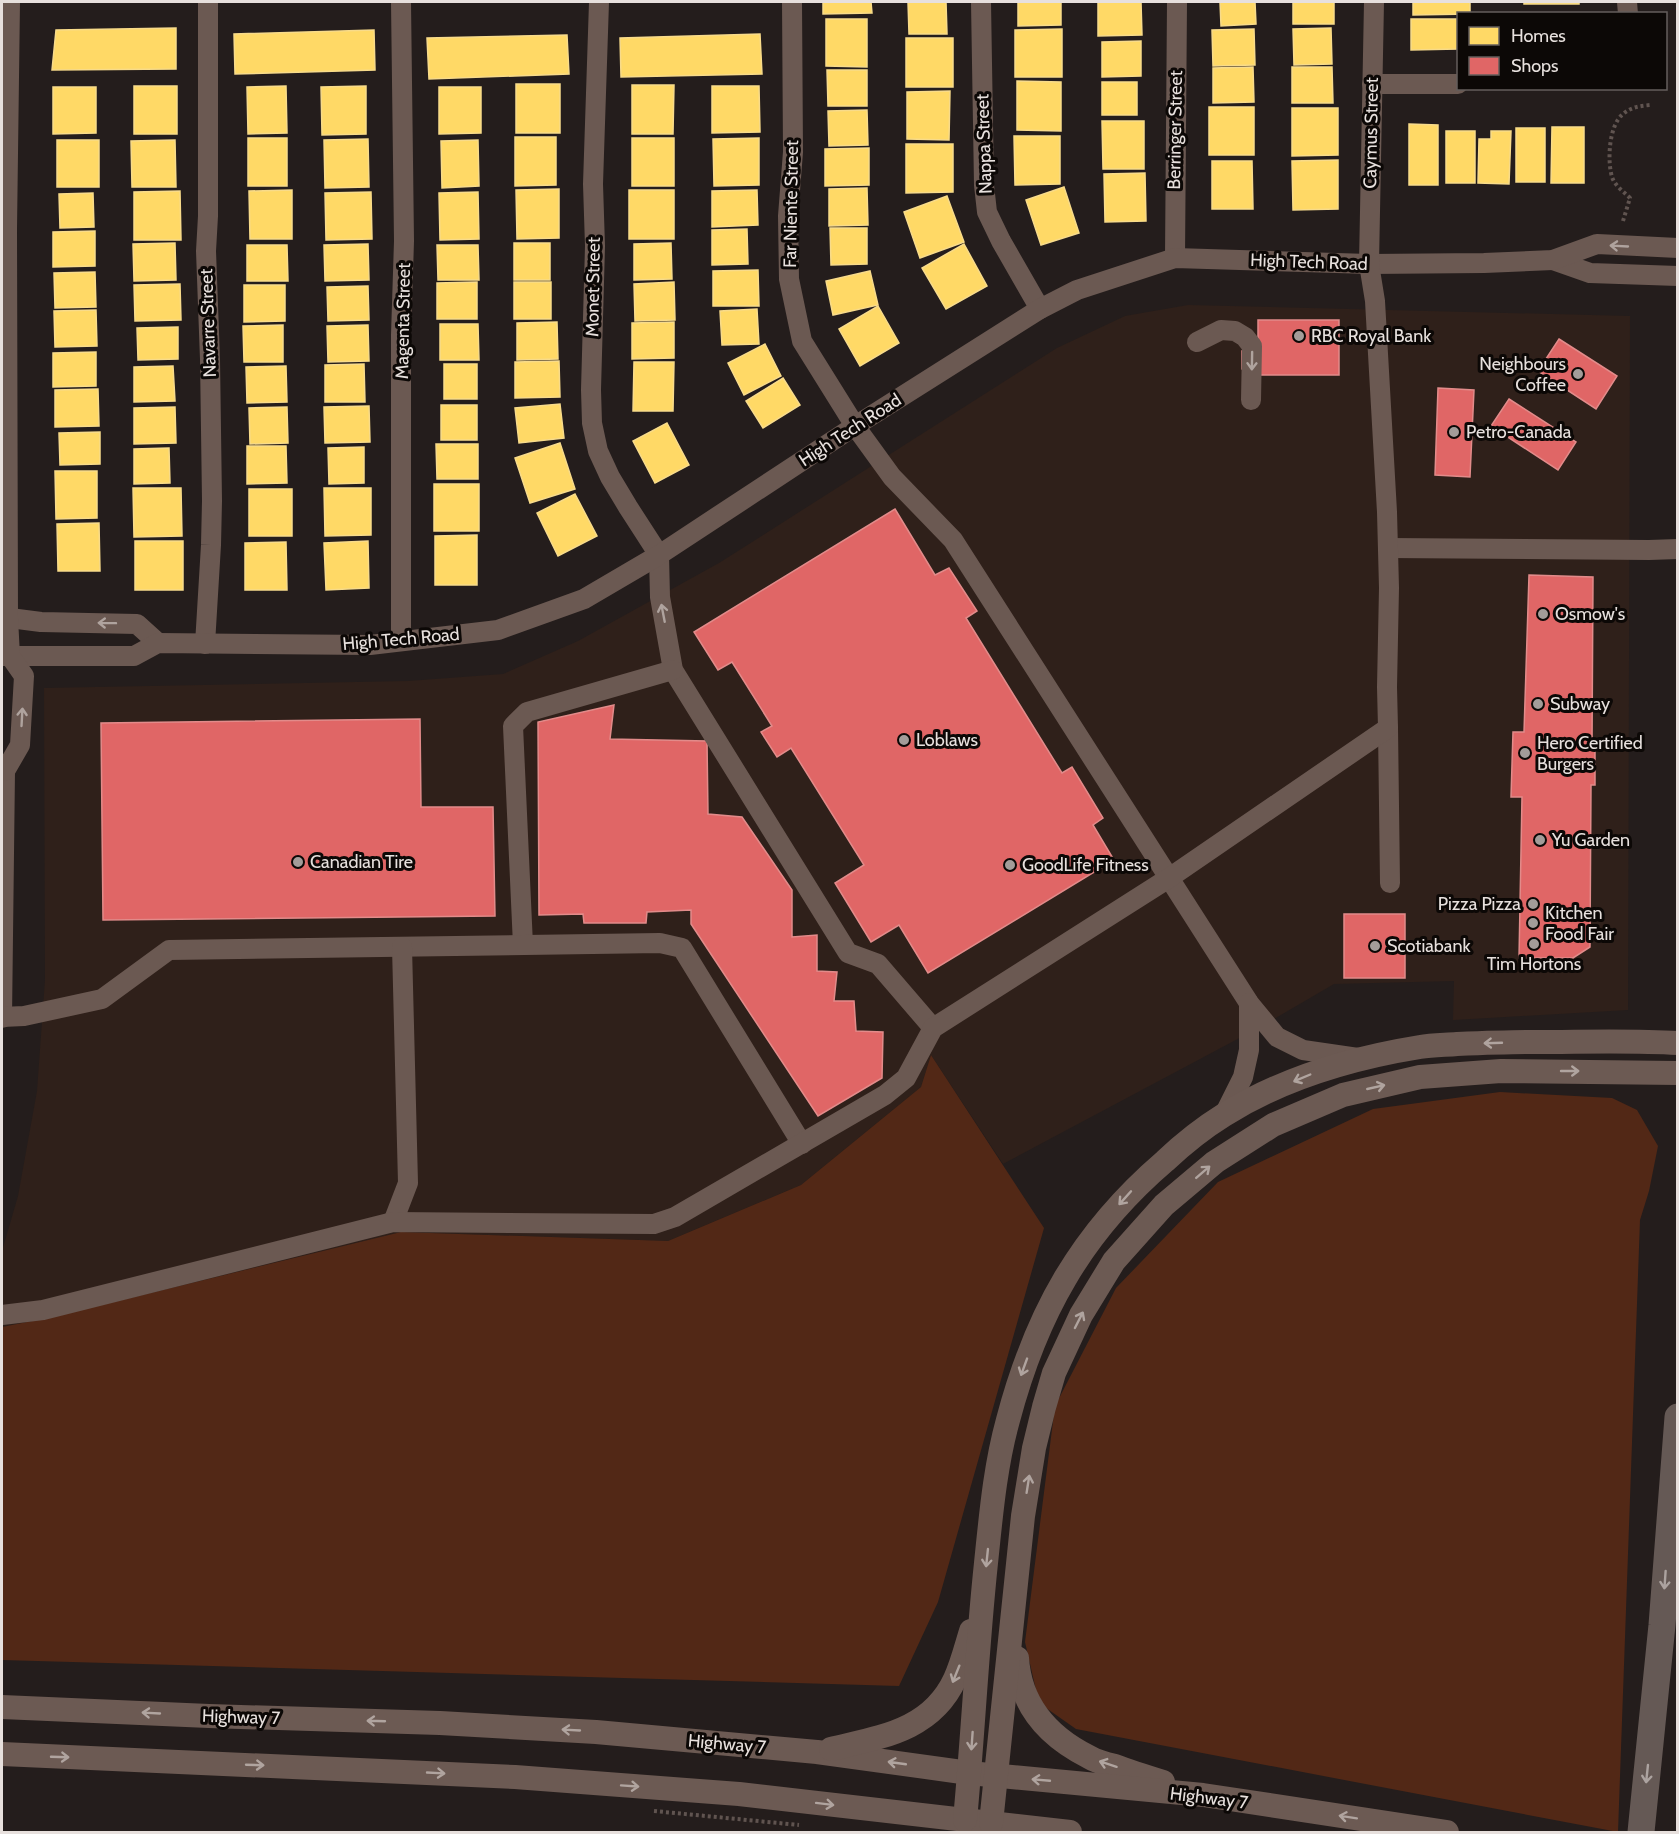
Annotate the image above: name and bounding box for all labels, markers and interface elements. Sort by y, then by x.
legend [1457,12,1667,90]
text: Homes [1511,25,1566,47]
text: Shops [1511,55,1559,77]
street label: Berringer Street [1163,70,1187,190]
street label: Caymus Street [1359,77,1383,189]
street label: Nappa Street [971,94,997,194]
street label: Far Niente Street [779,140,803,268]
street label: Monet Street [581,237,605,337]
one-way arrow [1610,240,1630,251]
street label: High Tech Road [1250,249,1368,275]
street label: Magenta Street [391,263,415,379]
street label: Navarre Street [195,268,221,378]
place label: RBC Royal Bank [1311,325,1432,347]
marker: RBC Royal Bank [1292,329,1306,343]
one-way arrow [1246,351,1258,371]
place label: Neighbours Coffee [1479,353,1566,396]
marker: Neighbours Coffee [1571,367,1585,381]
street label: High Tech Road [795,389,905,471]
place label: Petro-Canada [1466,421,1572,443]
marker: Petro-Canada [1447,425,1461,439]
place label: Osmow's [1555,603,1625,625]
one-way arrow [657,604,668,623]
marker: Osmow's [1536,607,1550,621]
one-way arrow [97,617,117,629]
street label: High Tech Road [341,623,461,655]
place label: Subway [1550,693,1610,715]
marker: Subway [1531,697,1545,711]
one-way arrow [16,707,27,727]
place label: Loblaws [916,729,978,751]
place label: Hero Certified Burgers [1537,732,1643,775]
marker: Loblaws [897,733,911,747]
marker: Hero Certified Burgers [1518,746,1532,760]
place label: Yu Garden [1551,829,1630,851]
marker: Yu Garden [1533,833,1547,847]
place label: Canadian Tire [310,851,413,873]
place label: GoodLife Fitness [1022,854,1149,876]
marker: Canadian Tire [291,855,305,869]
marker: GoodLife Fitness [1003,858,1017,872]
place label: Pizza Pizza [1438,893,1521,915]
marker: Pizza Pizza [1526,897,1540,911]
place label: Kitchen Food Fair [1545,902,1614,945]
marker: Kitchen Food Fair [1526,916,1540,930]
place label: Scotiabank [1387,935,1472,957]
marker: Tim Hortons [1527,937,1541,951]
marker: Scotiabank [1368,939,1382,953]
place label: Tim Hortons [1487,953,1581,975]
one-way arrow [1484,1037,1504,1048]
one-way arrow [1560,1065,1580,1077]
one-way arrow [1294,1073,1312,1084]
one-way arrow [1366,1081,1386,1092]
one-way arrow [1195,1165,1210,1179]
one-way arrow [1118,1190,1132,1205]
one-way arrow [1074,1312,1085,1330]
one-way arrow [1017,1357,1028,1376]
one-way arrow [1022,1475,1033,1494]
one-way arrow [981,1548,992,1567]
one-way arrow [1659,1569,1670,1589]
one-way arrow [950,1664,961,1683]
street label: Highway 7 [201,1705,281,1729]
one-way arrow [141,1708,161,1719]
one-way arrow [366,1715,386,1727]
one-way arrow [561,1725,581,1736]
street label: Highway 7 [687,1730,767,1758]
one-way arrow [966,1731,977,1751]
one-way arrow [49,1751,69,1762]
one-way arrow [887,1758,907,1769]
one-way arrow [1099,1758,1118,1769]
one-way arrow [244,1759,264,1770]
one-way arrow [1641,1763,1652,1783]
one-way arrow [425,1767,445,1778]
one-way arrow [1031,1774,1051,1785]
one-way arrow [620,1780,640,1791]
street label: Highway 7 [1169,1782,1249,1814]
one-way arrow [814,1799,834,1810]
one-way arrow [1338,1812,1358,1823]

